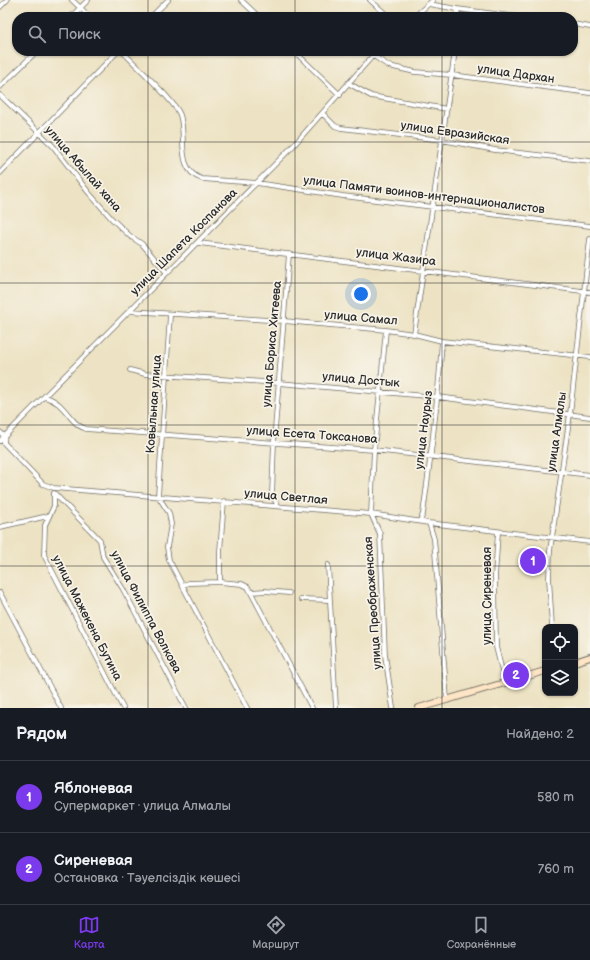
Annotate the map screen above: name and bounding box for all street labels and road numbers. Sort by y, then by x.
street label: улица Дархан [476,61,556,87]
street label: улица Евразийская [400,118,511,148]
street label: улица Абылай хана [42,123,124,215]
street label: улица Памяти воинов-интернационалистов [302,173,546,217]
street label: улица Шапета Коспанова [127,185,241,299]
street label: улица Жазира [355,245,437,269]
street label: улица Бориса Хитеева [259,280,285,408]
street label: улица Самал [324,307,398,329]
street label: Ковыльная улица [143,354,165,454]
street label: улица Достык [322,369,401,391]
street label: улица Наурыз [412,390,436,470]
street label: улица Алмалы [544,391,570,473]
street label: улица Есета Токсанова [246,423,378,447]
street label: улица Светлая [244,486,329,508]
street label: улица Преображенская [361,536,385,670]
street label: улица Сиреневая [480,547,495,645]
street label: улица Филиппа Волкова [107,548,185,676]
street label: улица Мажекена Бутина [49,553,125,683]

